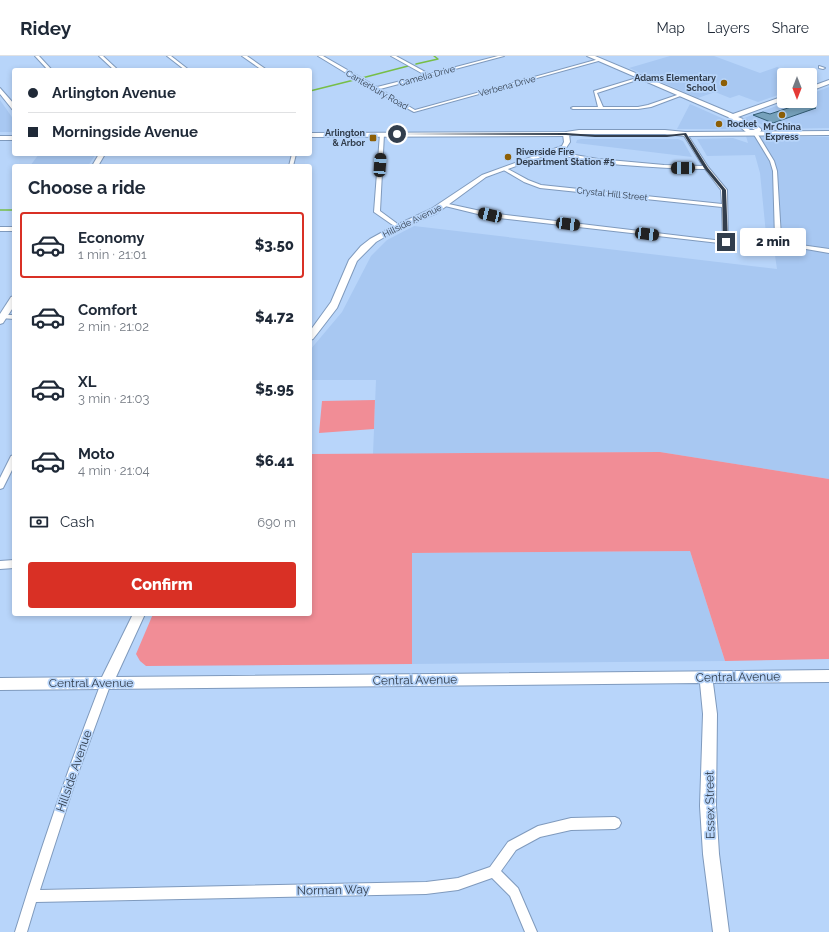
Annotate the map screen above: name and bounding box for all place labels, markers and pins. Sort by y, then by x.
place label: Adams Elementary School [634,73,716,93]
marker: Adams Elementary School [719,78,729,88]
marker: Mr China Express [777,110,787,120]
marker: Rocket [714,119,724,129]
place label: Rocket [727,119,757,129]
place label: Mr China Express [763,122,801,142]
place label: Arlington & Arbor [325,128,366,148]
marker: Arlington & Arbor [368,133,378,143]
place label: Riverside Fire Department Station #5 [516,147,615,167]
marker: Riverside Fire Department Station #5 [503,152,513,162]

